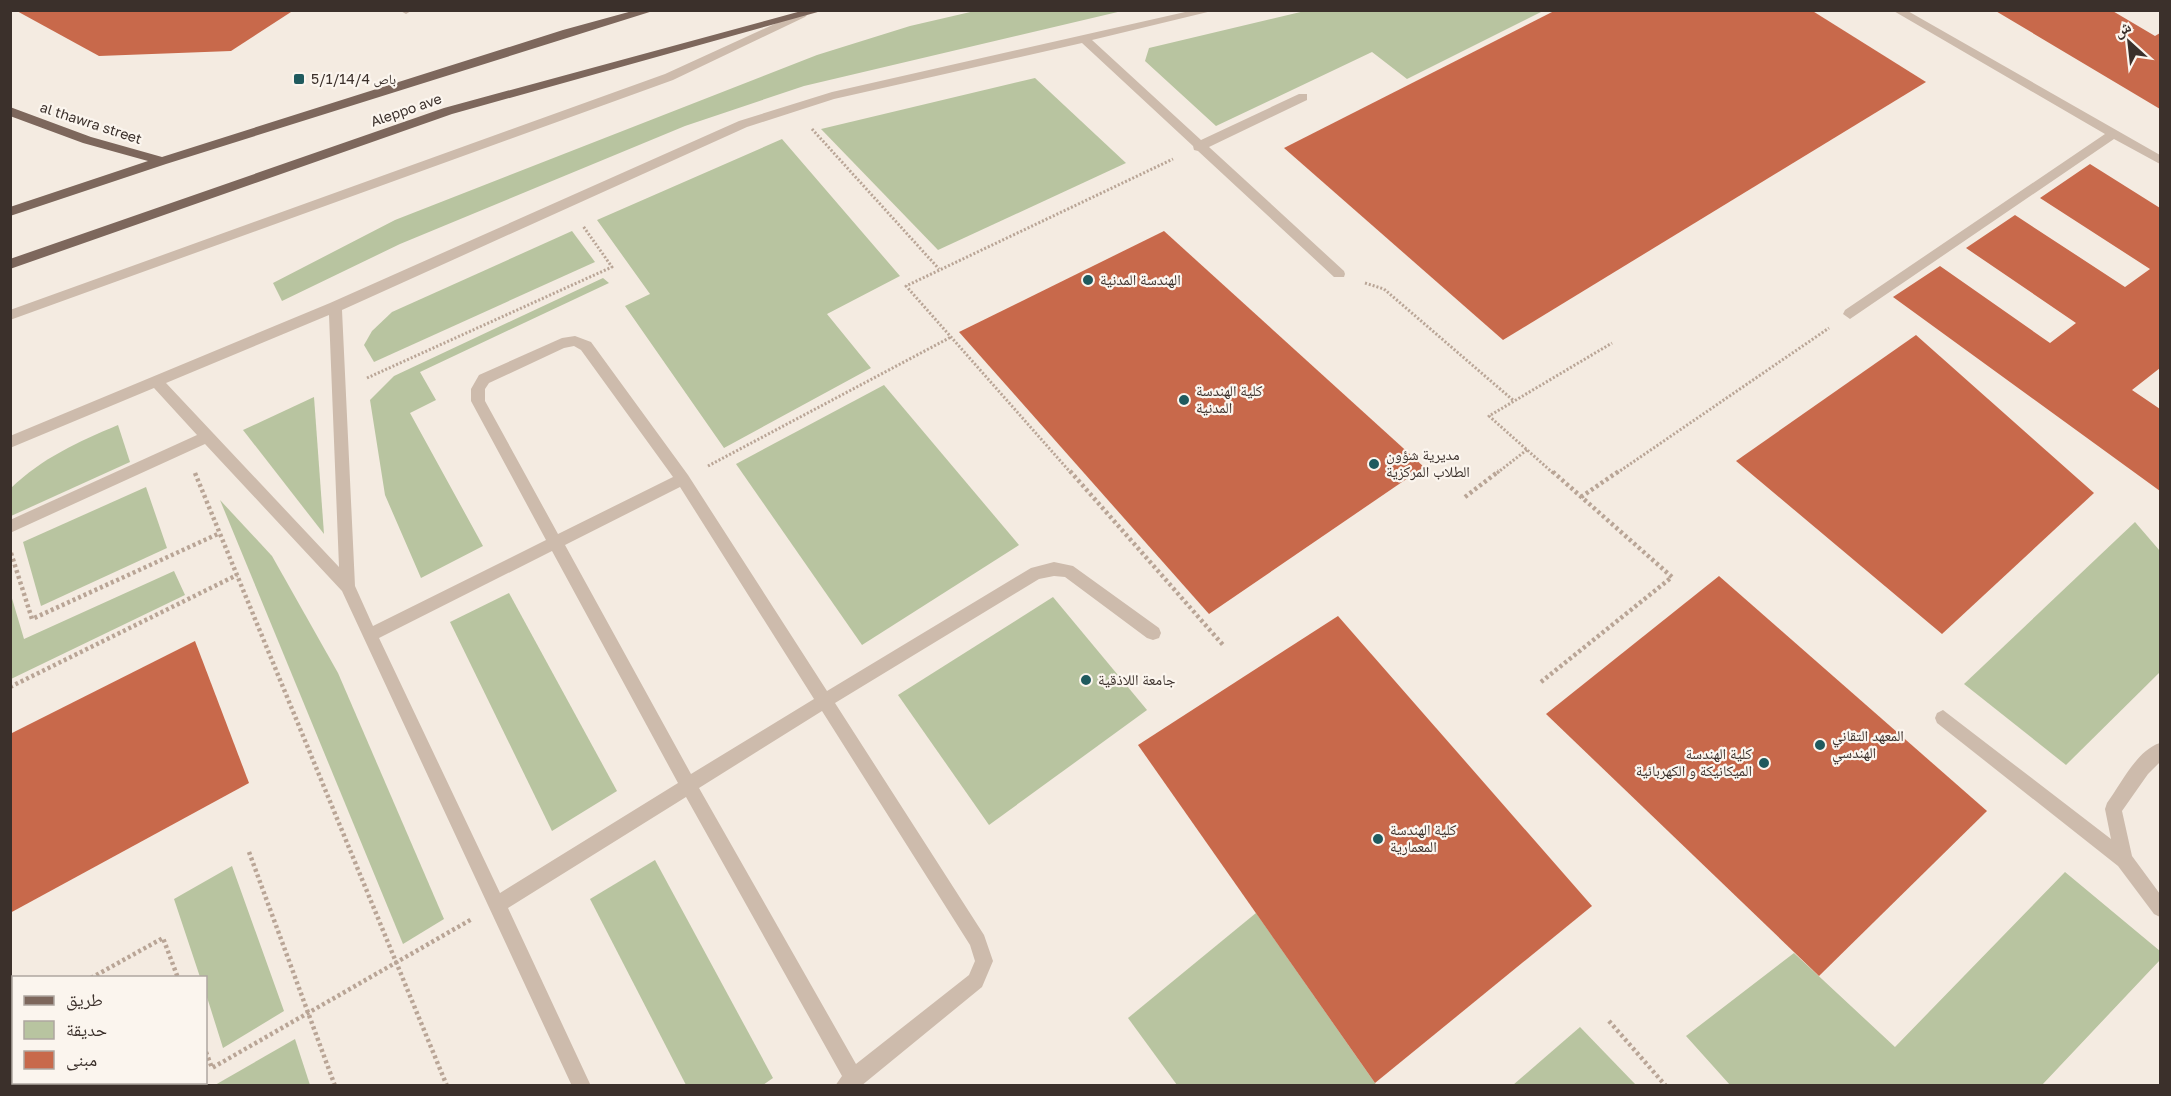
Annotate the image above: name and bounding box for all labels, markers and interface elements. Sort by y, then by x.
north arrow [2099,12,2159,72]
text: ش [2110,16,2134,41]
place label: باص 5/1/14/4 [311,70,396,88]
marker: باص 5/1/14/4 [292,72,306,86]
street label: Aleppo ave [368,89,444,130]
street label: al thawra street [38,98,144,147]
place label: الهندسة المدنية [1100,270,1181,289]
marker: الهندسة المدنية [1081,273,1095,287]
place label: كلية الهندسة المدنية [1196,381,1262,416]
marker: كلية الهندسة المدنية [1177,393,1191,407]
place label: مديرية شؤون الطلاب المركزية [1386,445,1470,481]
marker: مديرية شؤون الطلاب المركزية [1367,457,1381,471]
place label: جامعة اللاذقية [1098,670,1176,688]
marker: جامعة اللاذقية [1079,673,1093,687]
place label: المعهد التقاني الهندسي [1832,726,1904,765]
marker: المعهد التقاني الهندسي [1813,738,1827,752]
place label: كلية الهندسة الميكانيكة و الكهربائية [1636,744,1752,780]
marker: كلية الهندسة الميكانيكة و الكهربائية [1757,756,1771,770]
place label: كلية الهندسة المعمارية [1390,820,1456,856]
marker: كلية الهندسة المعمارية [1371,832,1385,846]
legend [12,976,207,1084]
text: طريق [66,988,103,1011]
text: حديقة [66,1018,107,1040]
text: مبنى [66,1048,97,1071]

